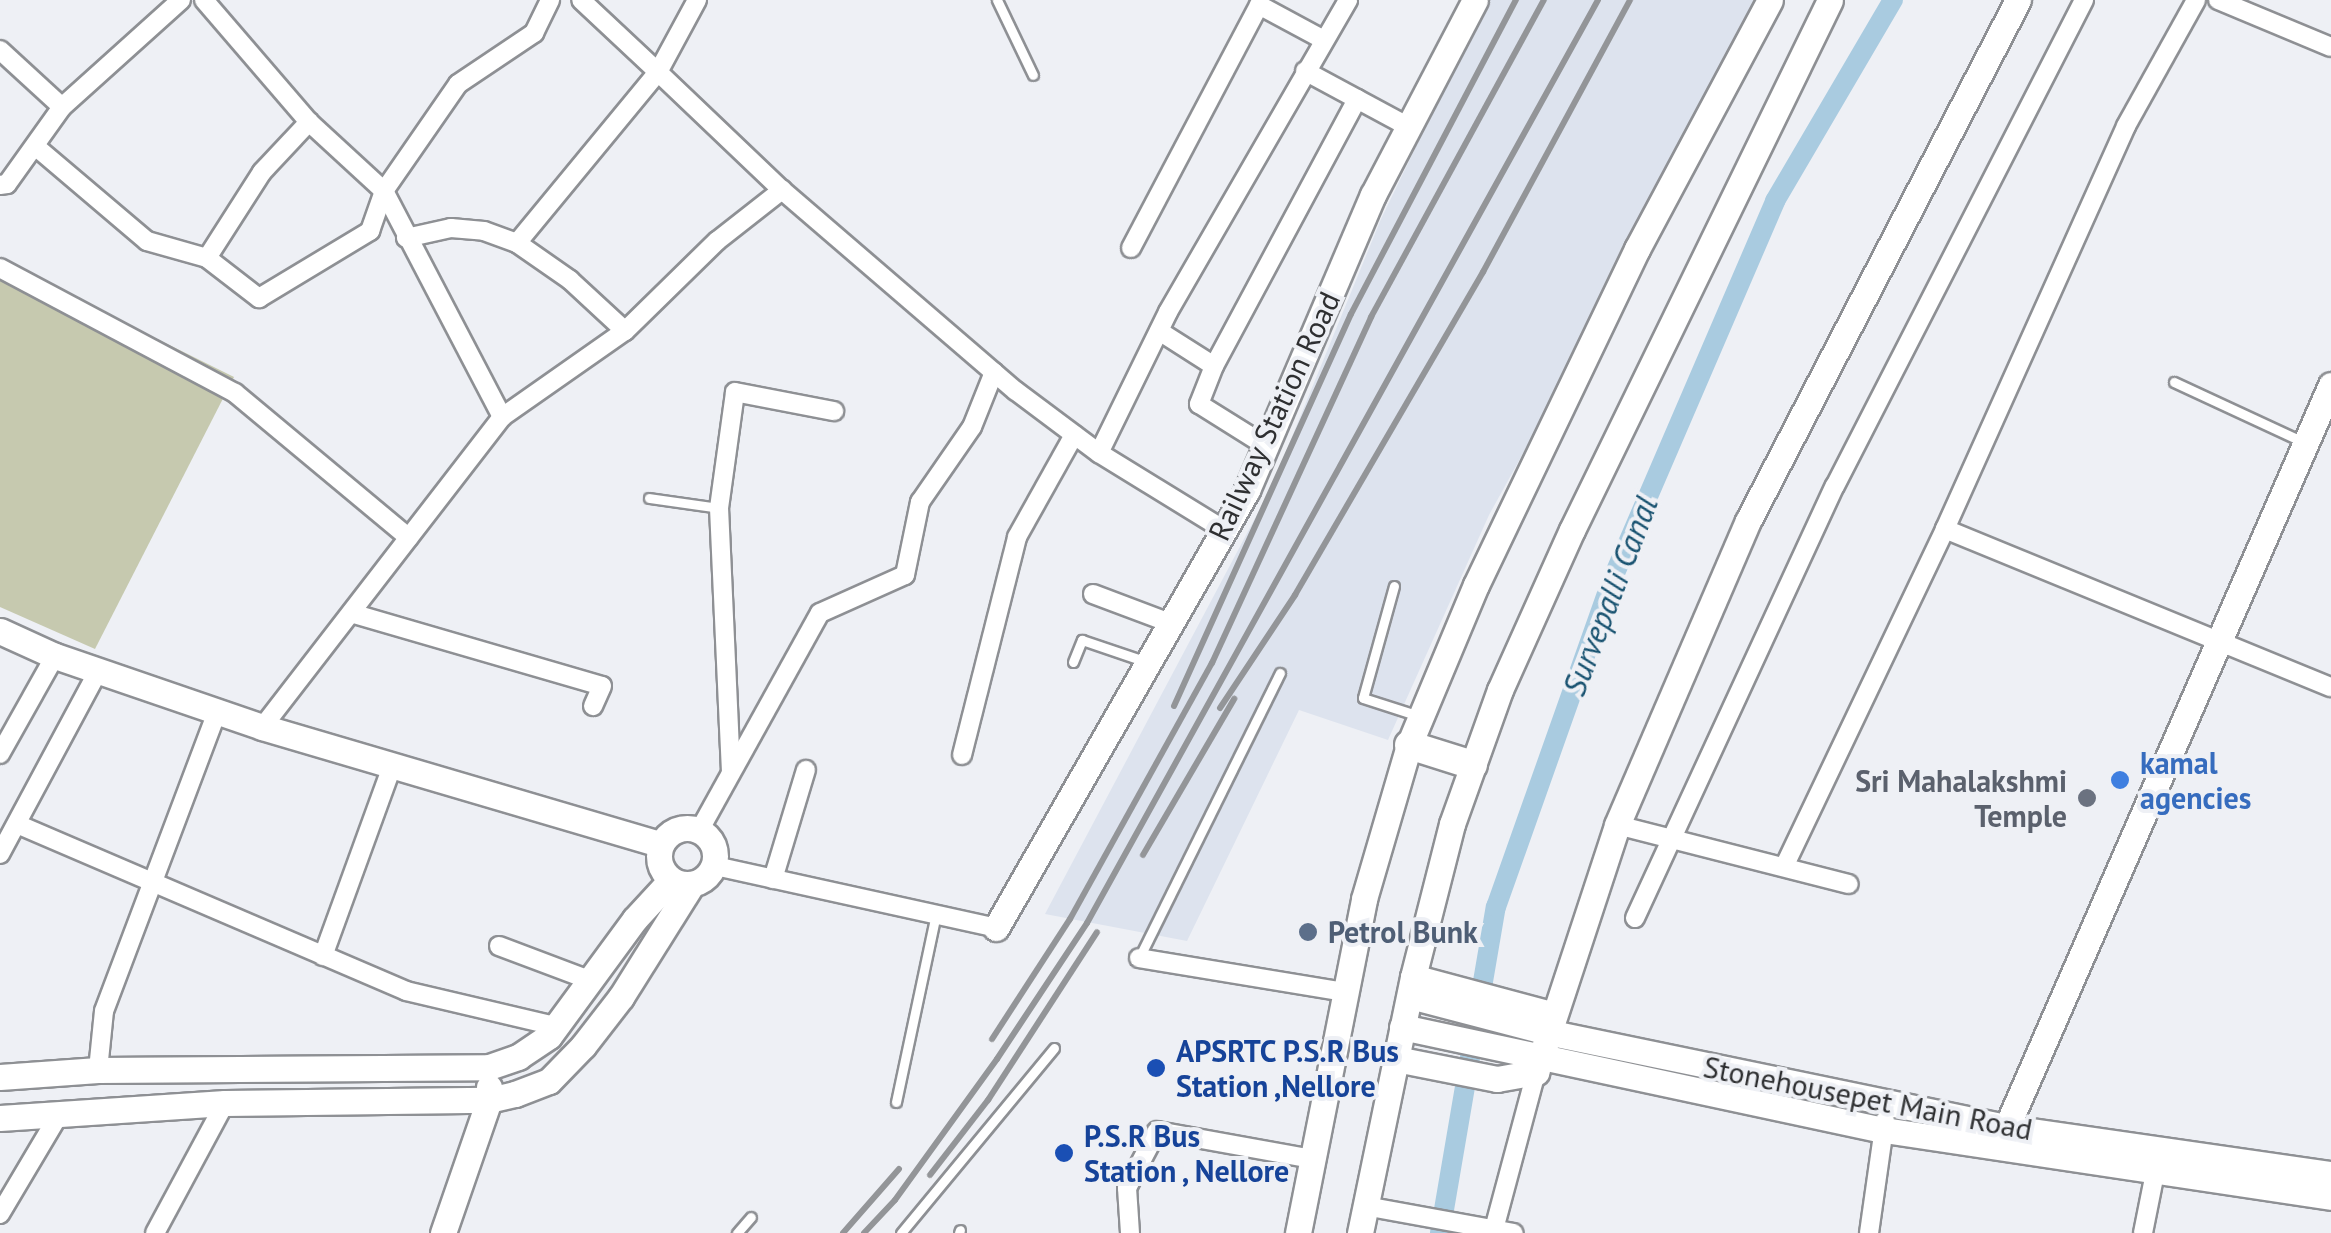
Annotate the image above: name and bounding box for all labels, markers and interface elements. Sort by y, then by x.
street label: Railway Station Road [1200,285,1348,547]
water label: Survepalli Canal [1554,491,1666,701]
place label: kamal agencies [2140,745,2252,816]
place label: Sri Mahalakshmi Temple [1855,763,2067,834]
marker: kamal agencies [2109,769,2131,791]
marker: Sri Mahalakshmi Temple [2076,787,2098,809]
place label: Petrol Bunk [1328,914,1478,950]
marker: Petrol Bunk [1297,921,1319,943]
place label: APSRTC P.S.R Bus Station ,Nellore [1176,1033,1400,1104]
street label: Stonehousepet Main Road [1701,1048,2035,1148]
marker: APSRTC P.S.R Bus Station ,Nellore [1145,1057,1167,1079]
place label: P.S.R Bus Station , Nellore [1084,1118,1293,1188]
marker: P.S.R Bus Station , Nellore [1053,1142,1075,1164]

